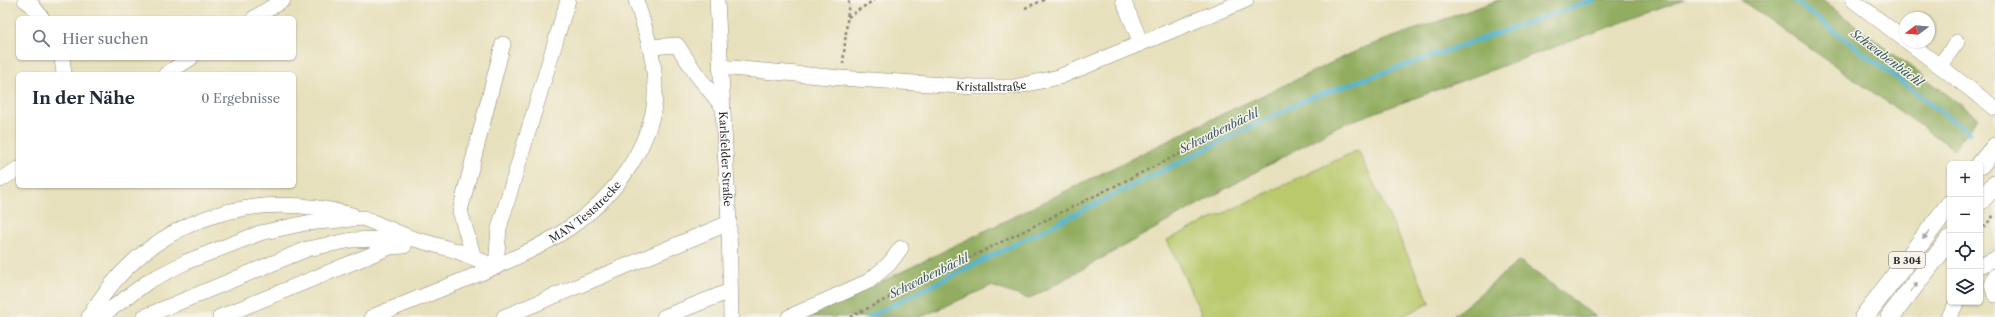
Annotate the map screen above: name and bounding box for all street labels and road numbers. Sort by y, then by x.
street label: Kristallstraße [956,77,1028,94]
street label: Karlsfelder Straße [716,111,735,207]
street label: MAN Teststrecke [546,178,624,246]
road number: B 304 [1889,252,1925,268]

